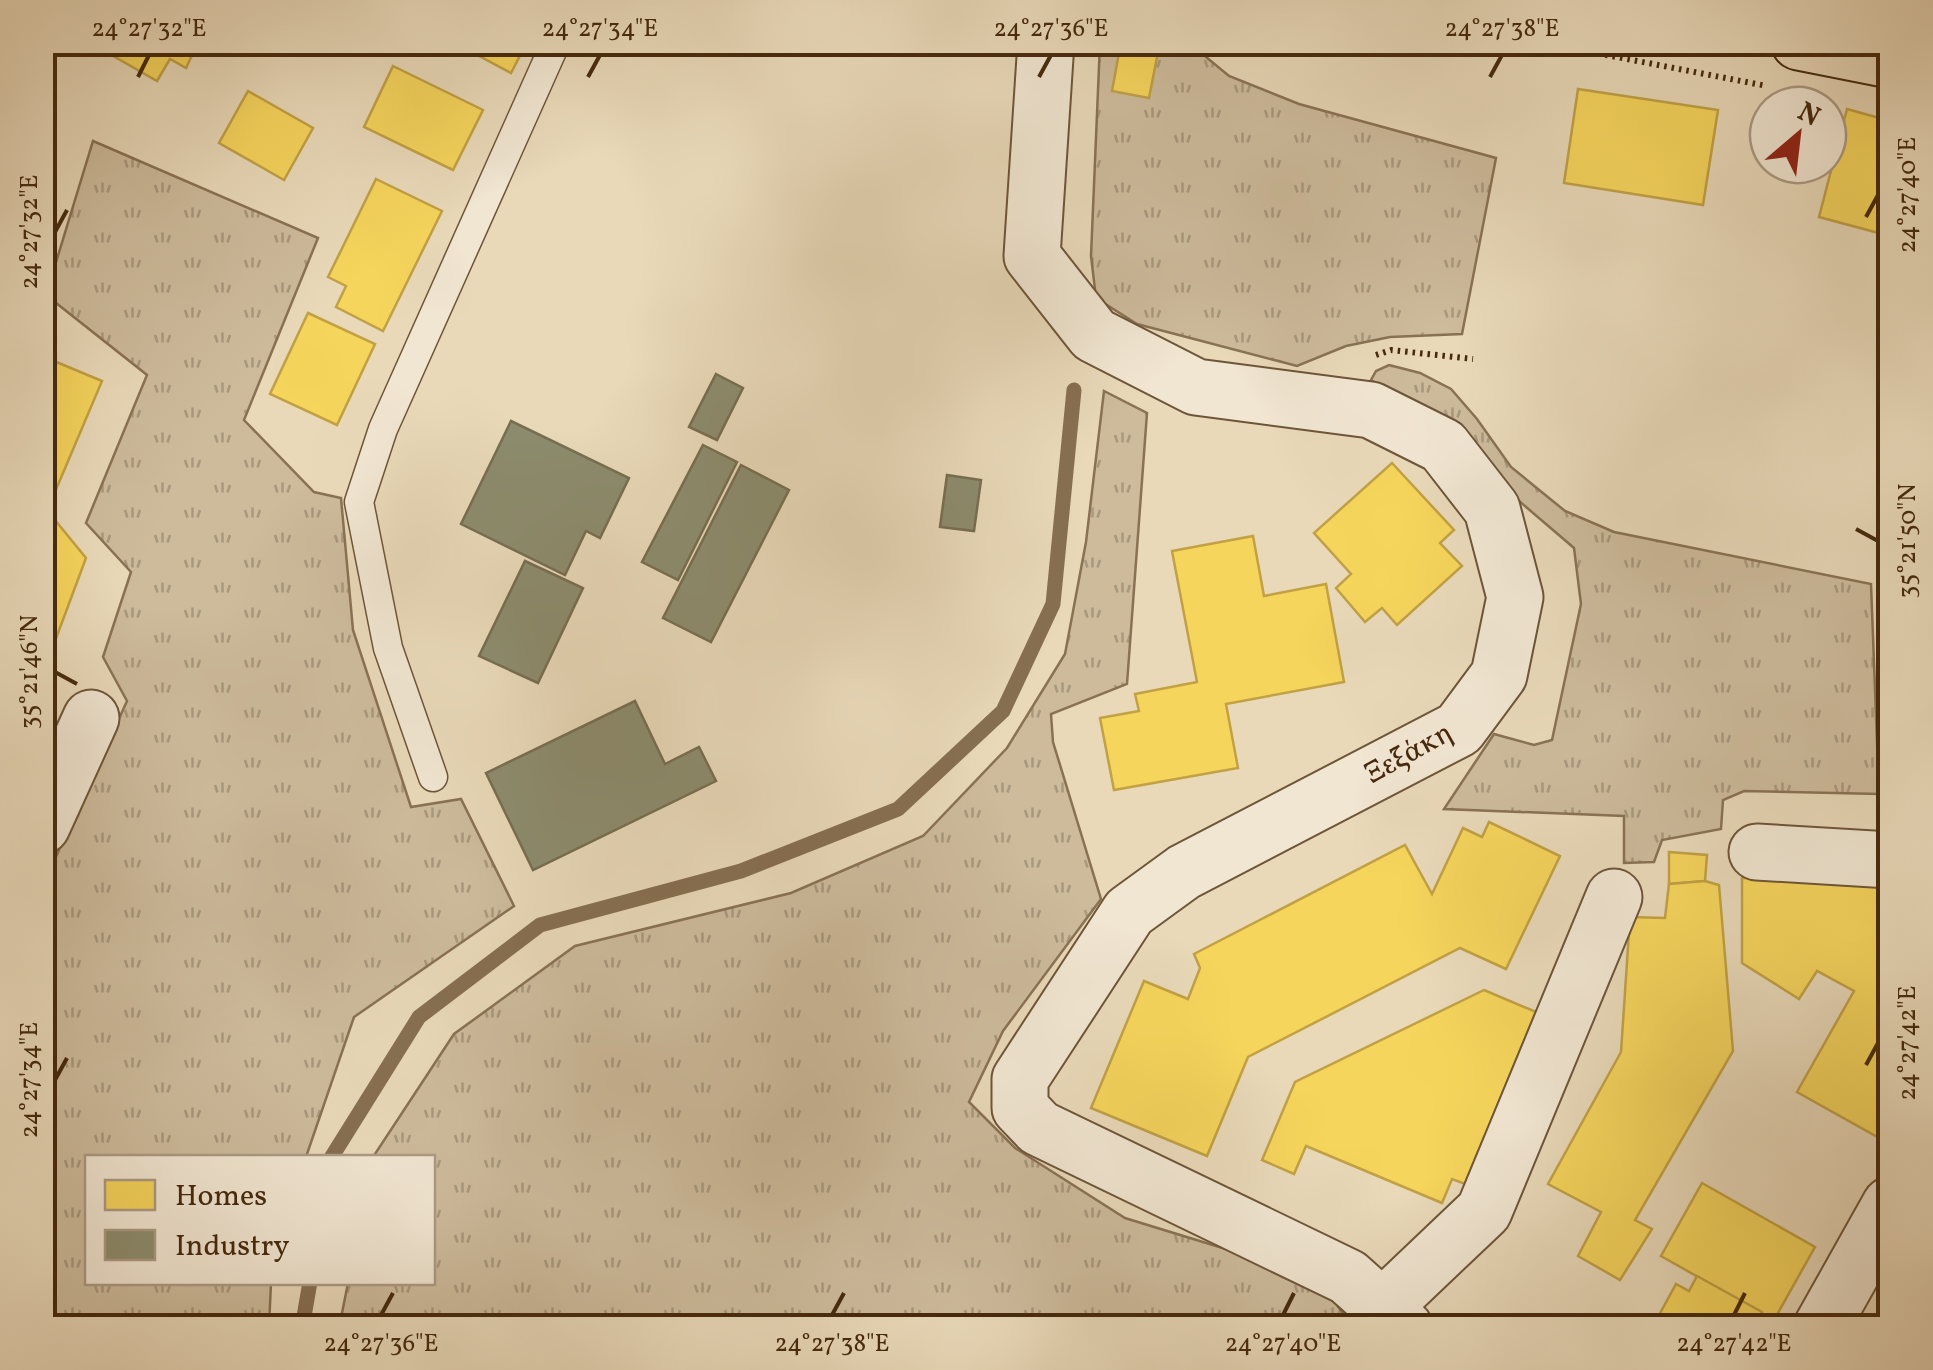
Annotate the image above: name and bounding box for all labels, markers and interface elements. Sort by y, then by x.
text: 24°27'32"E [91,12,207,47]
text: 24°27'34"E [542,12,658,47]
text: 24°27'36"E [994,12,1108,47]
text: 24°27'38"E [1445,12,1559,47]
north arrow [1748,85,1848,185]
text: N [1790,93,1827,137]
text: 24°27'40"E [1891,137,1926,253]
text: 24°27'32"E [13,174,48,290]
text: 35°21'50"N [1891,483,1926,599]
text: 35°21'46"N [13,615,48,729]
street label: Ξεξάκη [1357,713,1461,795]
text: 24°27'42"E [1891,985,1926,1101]
text: 24°27'34"E [13,1022,48,1138]
legend [85,1155,435,1285]
text: Homes [175,1176,267,1218]
text: Industry [175,1226,290,1268]
text: 24°27'36"E [324,1327,438,1362]
text: 24°27'38"E [775,1327,889,1362]
text: 24°27'40"E [1225,1327,1341,1362]
text: 24°27'42"E [1676,1327,1792,1362]

